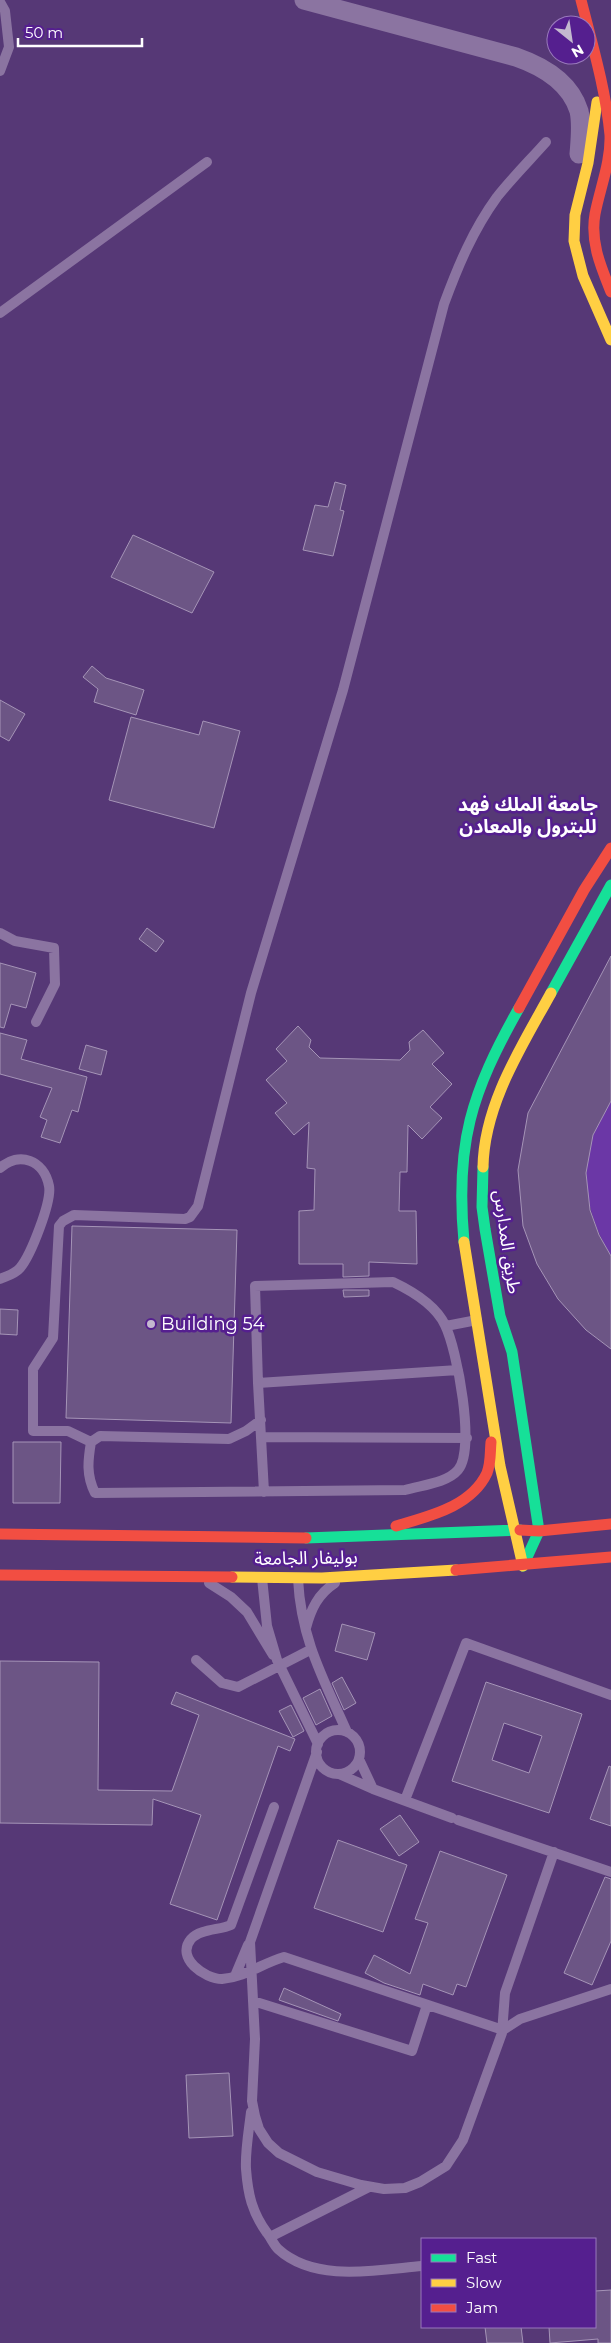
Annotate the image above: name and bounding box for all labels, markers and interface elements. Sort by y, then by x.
scale bar [18,15,141,47]
north arrow [546,15,596,65]
text: 50 m [25,23,63,42]
text: N [568,41,587,62]
district label: جامعة الملك فهد للبترول والمعادن [458,793,598,838]
street label: طريق المدارس [489,1189,525,1295]
place label: Building 54 [161,1313,265,1335]
marker: Building 54 [145,1318,157,1330]
street label: بوليفار الجامعة [254,1546,358,1570]
legend [421,2238,596,2328]
text: Fast [466,2248,497,2267]
text: Slow [466,2273,502,2292]
text: Jam [465,2298,498,2317]

